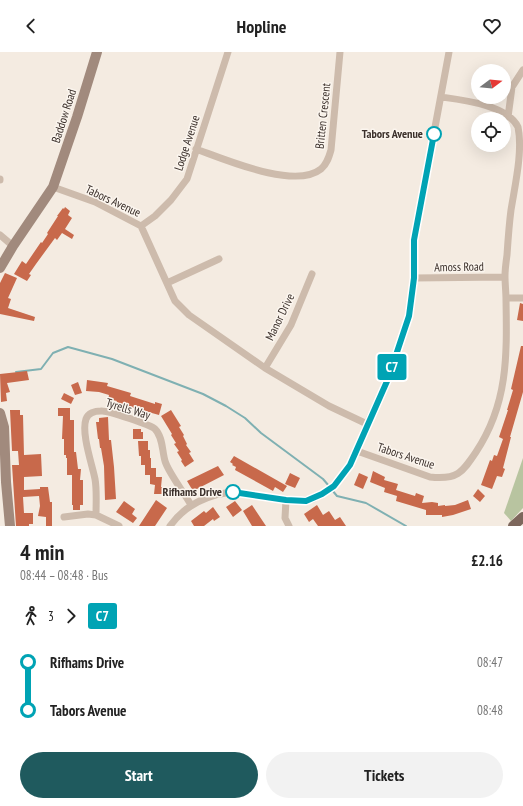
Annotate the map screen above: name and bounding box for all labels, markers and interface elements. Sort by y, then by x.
icon: back [20,15,42,37]
text: Hopline [237,15,286,38]
icon: heart [481,15,503,37]
north arrow [471,64,511,104]
map controls [471,64,511,152]
street label: Britten Crescent [312,82,333,150]
street label: Baddow Road [48,87,79,145]
button: locate [471,112,511,152]
street label: Lodge Avenue [171,113,203,173]
place label: Tabors Avenue [362,126,423,141]
marker: Tabors Avenue [426,126,442,142]
street label: Tabors Avenue [83,181,143,220]
street label: Amoss Road [434,259,484,274]
street label: Manor Drive [262,291,297,343]
line badge: C7 [374,354,410,380]
text: C7 [385,358,399,376]
street label: Tyrells Way [104,395,153,423]
street label: Tabors Avenue [376,439,437,472]
place label: Rifhams Drive [163,484,222,499]
marker: Rifhams Drive [225,484,241,500]
text: 4 min [20,538,64,566]
text: £2.16 [471,551,503,570]
text: 08:44 – 08:48 · Bus [20,567,108,584]
icon: walk [20,605,42,627]
icon: forward [60,605,82,627]
text: C7 [96,607,109,625]
text: 3 [48,608,54,625]
text: Rifhams Drive [50,653,124,672]
text: 08:47 [477,654,503,671]
text: Tabors Avenue [50,701,127,720]
text: 08:48 [477,702,503,719]
button: Start [20,752,258,798]
button: Tickets [266,752,503,798]

